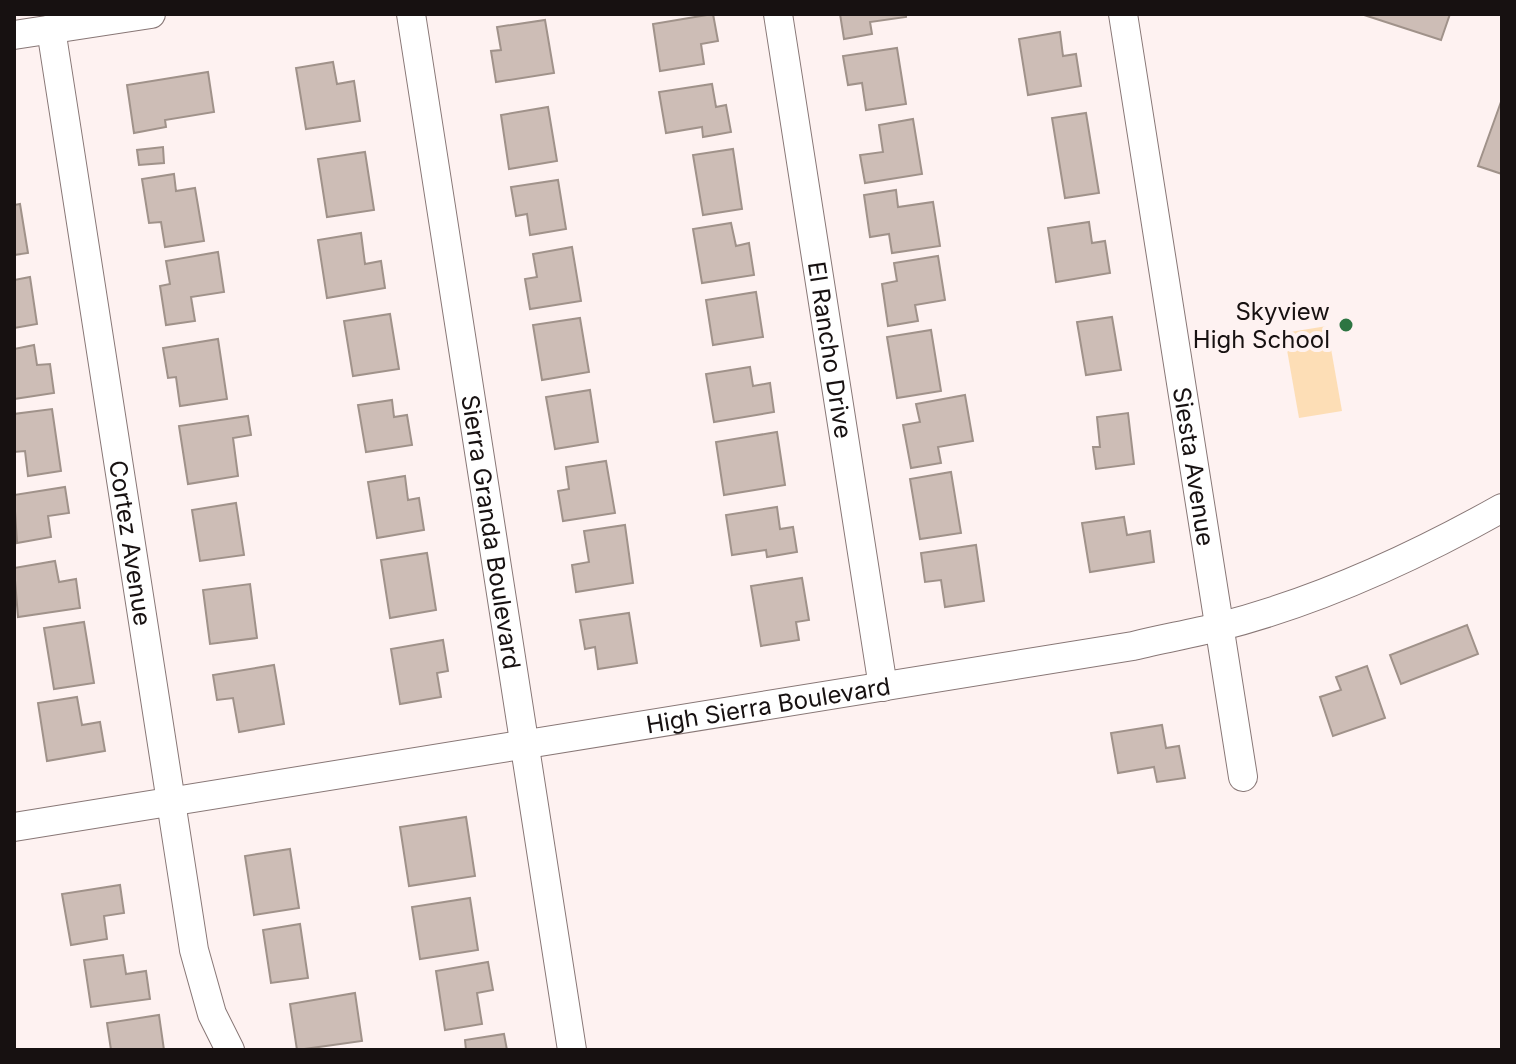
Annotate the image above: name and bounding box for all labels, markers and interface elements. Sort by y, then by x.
street label: El Rancho Drive [802,259,859,440]
place label: Skyview High School [1193,297,1330,354]
marker: Skyview High School [1337,316,1355,334]
street label: Siesta Avenue [1167,385,1221,548]
street label: Sierra Granda Boulevard [456,393,527,671]
street label: Cortez Avenue [104,458,158,628]
street label: High Sierra Boulevard [644,671,892,739]

